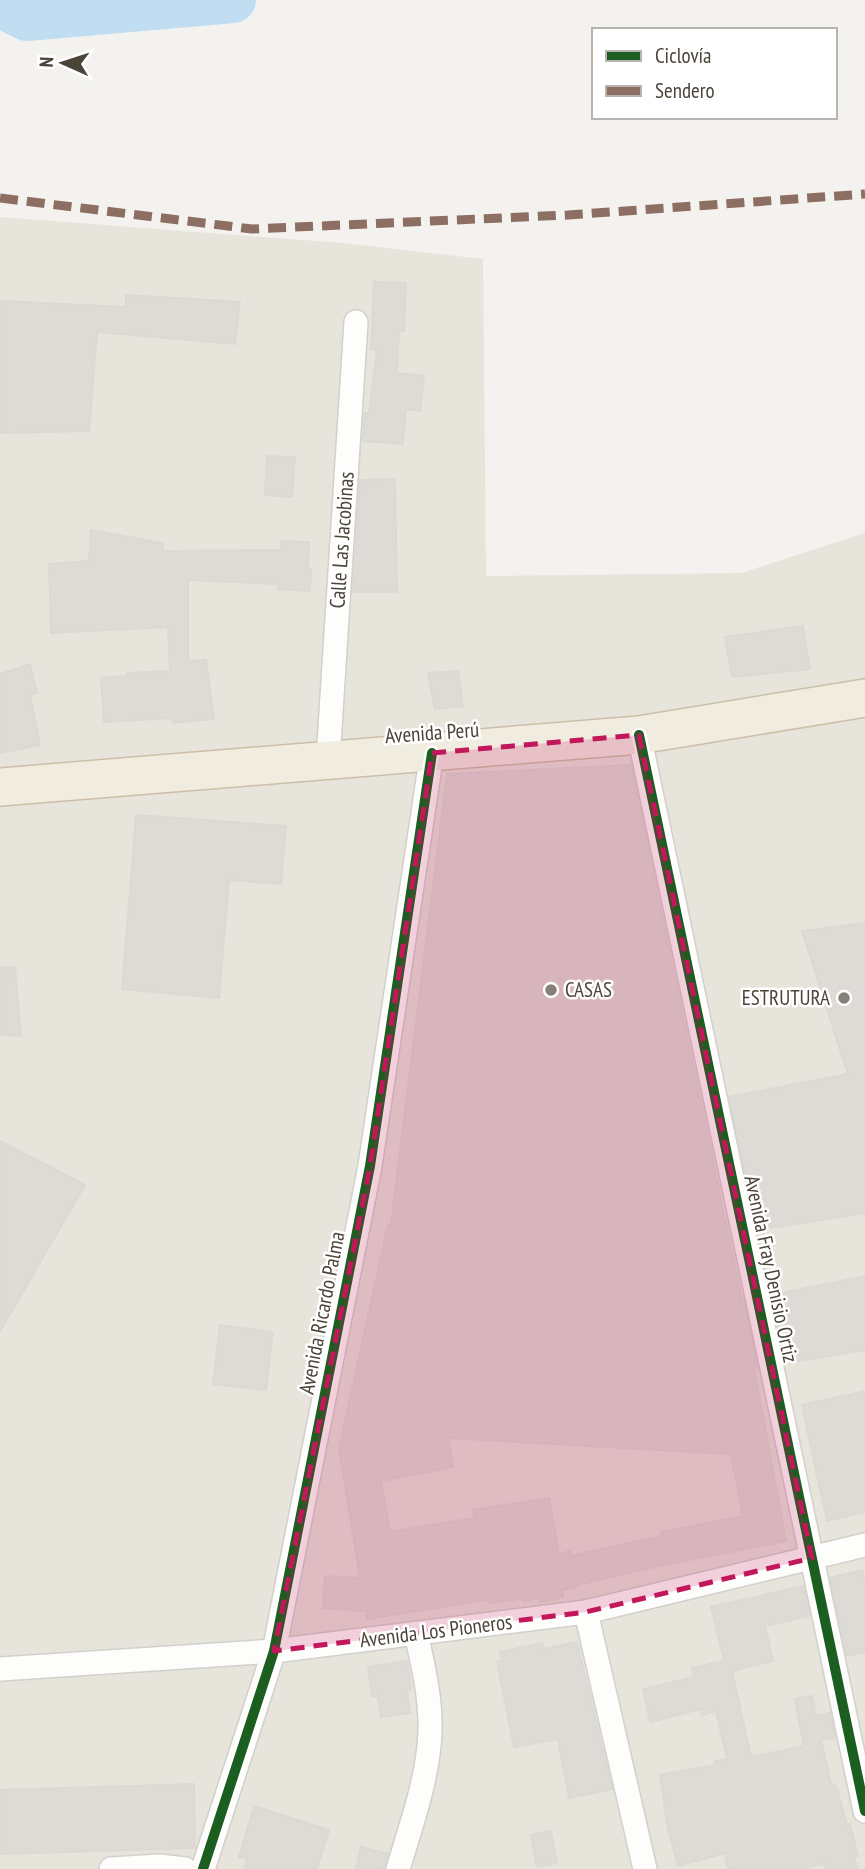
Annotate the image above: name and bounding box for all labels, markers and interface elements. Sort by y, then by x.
north arrow [28,28,98,98]
legend [592,28,837,119]
text: Ciclovía [655,42,712,69]
text: N [34,56,58,68]
text: Sendero [655,77,714,104]
street label: Calle Las Jacobinas [323,471,360,609]
street label: Avenida Perú [384,716,480,749]
place label: CASAS [565,976,612,1003]
marker: CASAS [543,982,559,998]
place label: ESTRUTURA [742,984,830,1011]
marker: ESTRUTURA [836,990,852,1006]
street label: Avenida Fray Denisio Ortiz [738,1173,805,1365]
street label: Avenida Ricardo Palma [293,1229,351,1396]
street label: Avenida Los Pioneros [358,1608,514,1653]

